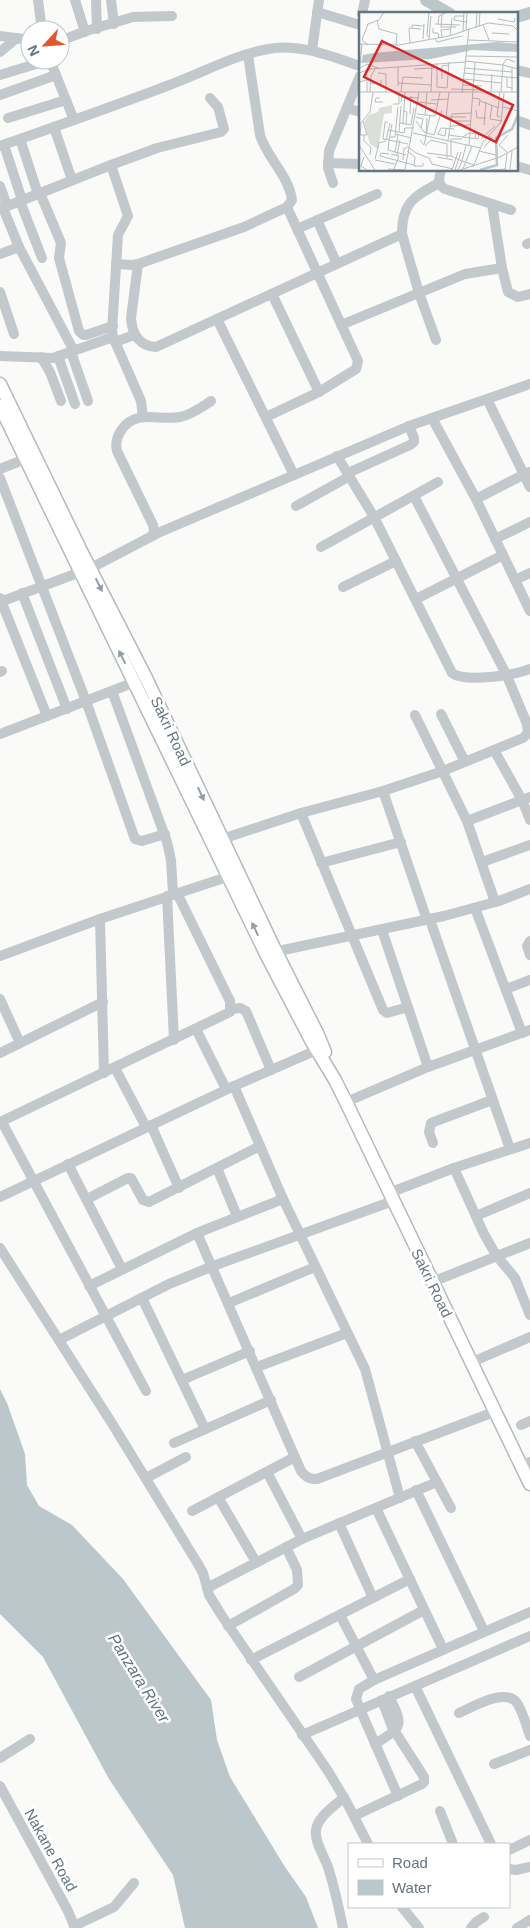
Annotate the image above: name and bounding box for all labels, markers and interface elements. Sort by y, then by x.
inset map [359,12,518,171]
north arrow [20,20,70,70]
text: N [24,43,43,59]
one-way arrow [95,578,103,592]
one-way arrow [118,650,126,665]
street label: Sakri Road [148,694,194,768]
one-way arrow [197,787,205,801]
one-way arrow [250,922,259,937]
street label: Sakri Road [408,1246,456,1320]
water label: Panzara River [105,1631,173,1726]
street label: Nakane Road [21,1806,81,1894]
legend [348,1843,510,1908]
text: Road [392,1854,428,1871]
text: Water [392,1879,431,1896]

